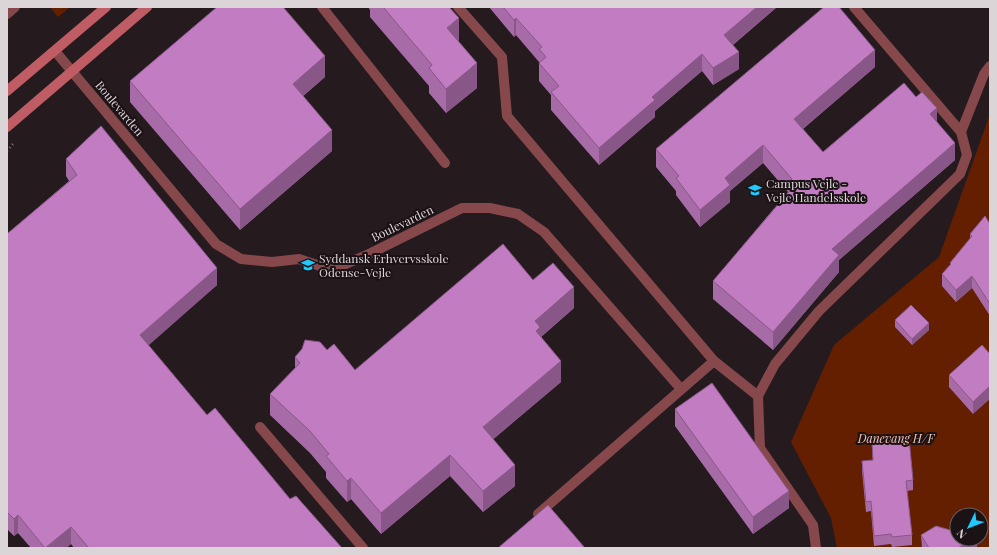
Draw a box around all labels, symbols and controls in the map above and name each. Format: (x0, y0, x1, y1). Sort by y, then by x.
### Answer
street label: Boulevarden (92, 77, 148, 139)
place label: Campus Vejle - Vejle Handelsskole (765, 175, 866, 205)
school or university icon: Campus Vejle - Vejle Handelsskole (747, 182, 763, 198)
street label: Boulevarden (368, 201, 436, 245)
place label: Syddansk Erhvervsskole Odense-Vejle (319, 250, 448, 280)
school or university icon: Syddansk Erhvervsskole Odense-Vejle (300, 257, 316, 273)
park label: Danevang H/F (857, 430, 936, 446)
north arrow (949, 507, 989, 547)
text: N (953, 526, 970, 542)

